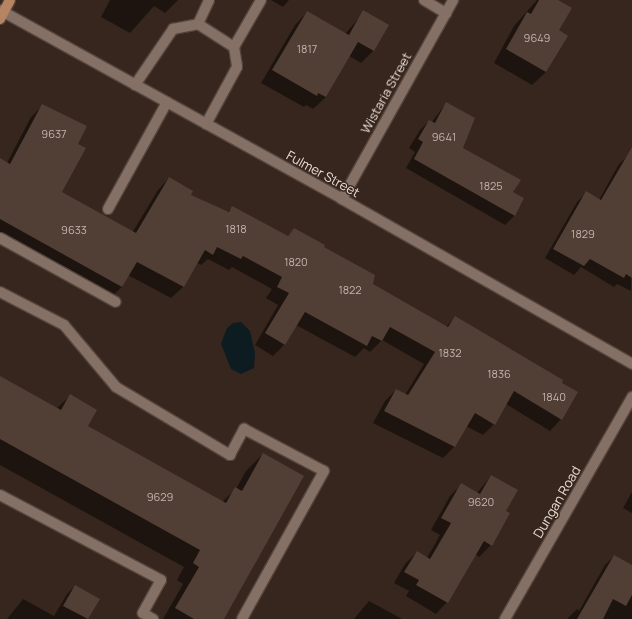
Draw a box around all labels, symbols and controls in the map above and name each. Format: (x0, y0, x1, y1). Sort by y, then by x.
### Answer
house number: 9649 (524, 31, 550, 45)
house number: 1817 (297, 42, 317, 56)
street label: Wistaria Street (357, 50, 415, 136)
house number: 9637 (41, 127, 67, 141)
house number: 9641 (432, 130, 456, 144)
street label: Fulmer Street (284, 147, 362, 201)
house number: 1825 (479, 179, 503, 193)
house number: 1818 (225, 222, 247, 236)
house number: 9633 (61, 223, 87, 237)
house number: 1829 (571, 227, 595, 241)
house number: 1820 (284, 255, 308, 269)
house number: 1822 (338, 283, 362, 297)
house number: 1832 (438, 346, 462, 360)
house number: 1836 (487, 367, 511, 381)
house number: 1840 (542, 390, 566, 404)
street label: Dungan Road (530, 463, 584, 541)
house number: 9629 (147, 490, 173, 504)
house number: 9620 (468, 495, 494, 509)

